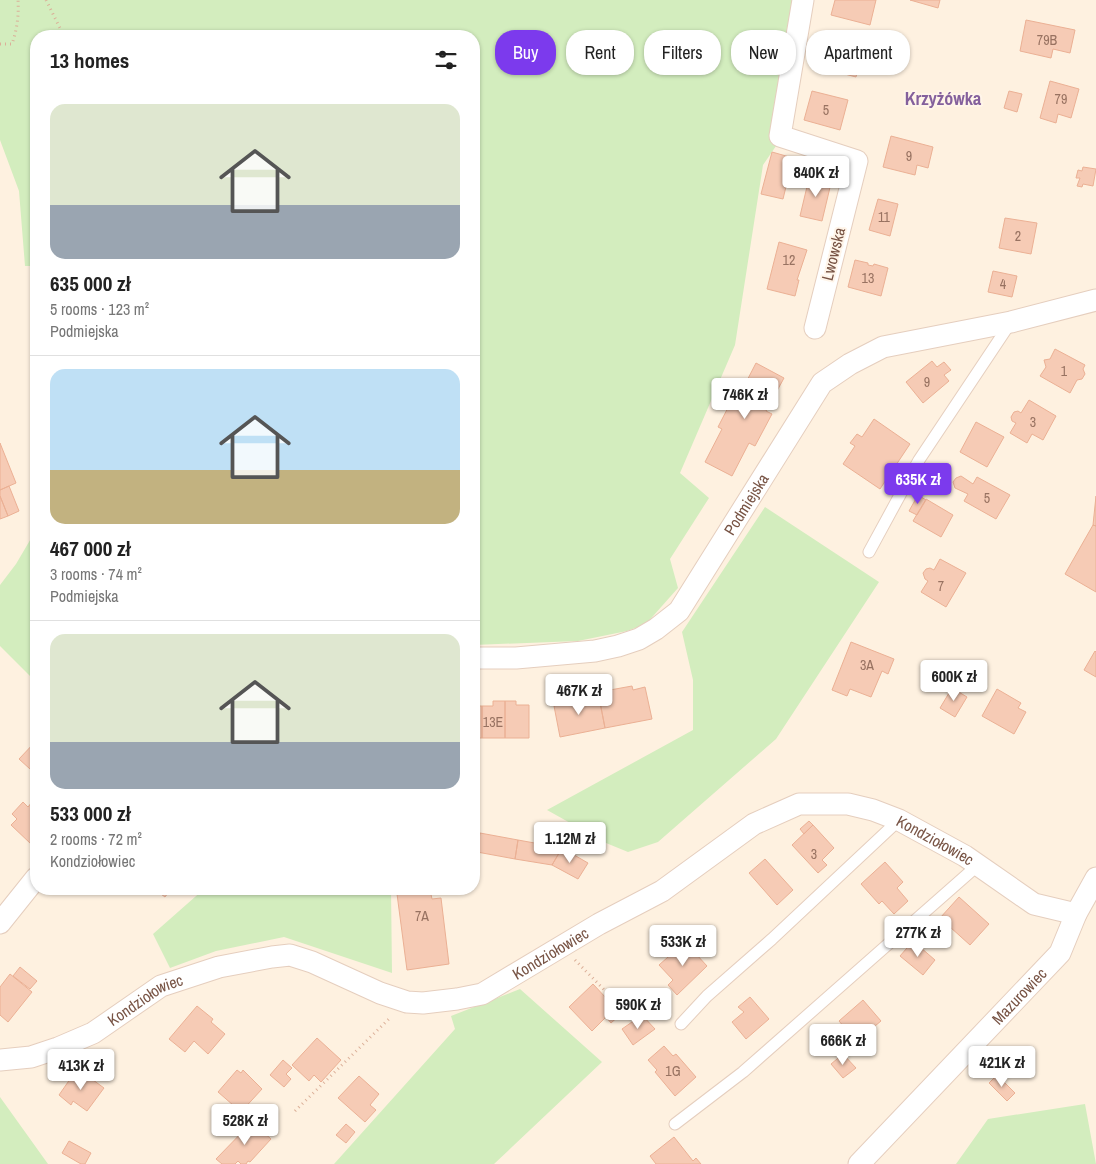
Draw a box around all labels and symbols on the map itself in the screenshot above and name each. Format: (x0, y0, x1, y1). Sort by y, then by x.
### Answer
house number: 79B (1037, 31, 1058, 49)
district label: Krzyżówka (905, 86, 982, 111)
house number: 79 (1055, 90, 1067, 108)
house number: 5 (823, 101, 829, 119)
house number: 9 (906, 147, 912, 165)
pin: 840K zł (770, 156, 862, 198)
house number: 11 (878, 208, 891, 226)
street label: Lwowska (816, 224, 850, 283)
house number: 2 (1015, 227, 1021, 245)
house number: 12 (783, 251, 795, 269)
house number: 13 (862, 269, 874, 287)
house number: 4 (1000, 275, 1007, 293)
house number: 1 (1061, 362, 1068, 380)
house number: 9 (924, 373, 930, 391)
pin: 746K zł (699, 378, 791, 420)
house number: 3 (1030, 413, 1036, 431)
pin: 635K zł (872, 462, 964, 505)
street label: Podmiejska (718, 469, 774, 539)
house number: 5 (984, 489, 990, 507)
house number: 7 (938, 577, 944, 595)
house number: 3A (860, 656, 874, 674)
pin: 600K zł (908, 660, 1000, 702)
pin: 467K zł (533, 674, 625, 716)
house number: 13E (483, 713, 503, 731)
street label: Kondziołowiec (893, 810, 979, 870)
pin: 1.12M zł (518, 822, 622, 864)
house number: 3 (811, 845, 817, 863)
house number: 7A (415, 907, 429, 925)
pin: 277K zł (872, 916, 964, 958)
street label: Kondziołowiec (508, 922, 593, 985)
pin: 533K zł (637, 924, 729, 967)
street label: Mazurowiec (987, 962, 1052, 1029)
street label: Kondziołowiec (103, 968, 186, 1031)
pin: 590K zł (592, 988, 684, 1030)
pin: 666K zł (797, 1024, 889, 1066)
pin: 421K zł (956, 1046, 1048, 1088)
pin: 413K zł (35, 1048, 127, 1091)
house number: 1G (665, 1062, 681, 1080)
pin: 528K zł (199, 1104, 291, 1146)

